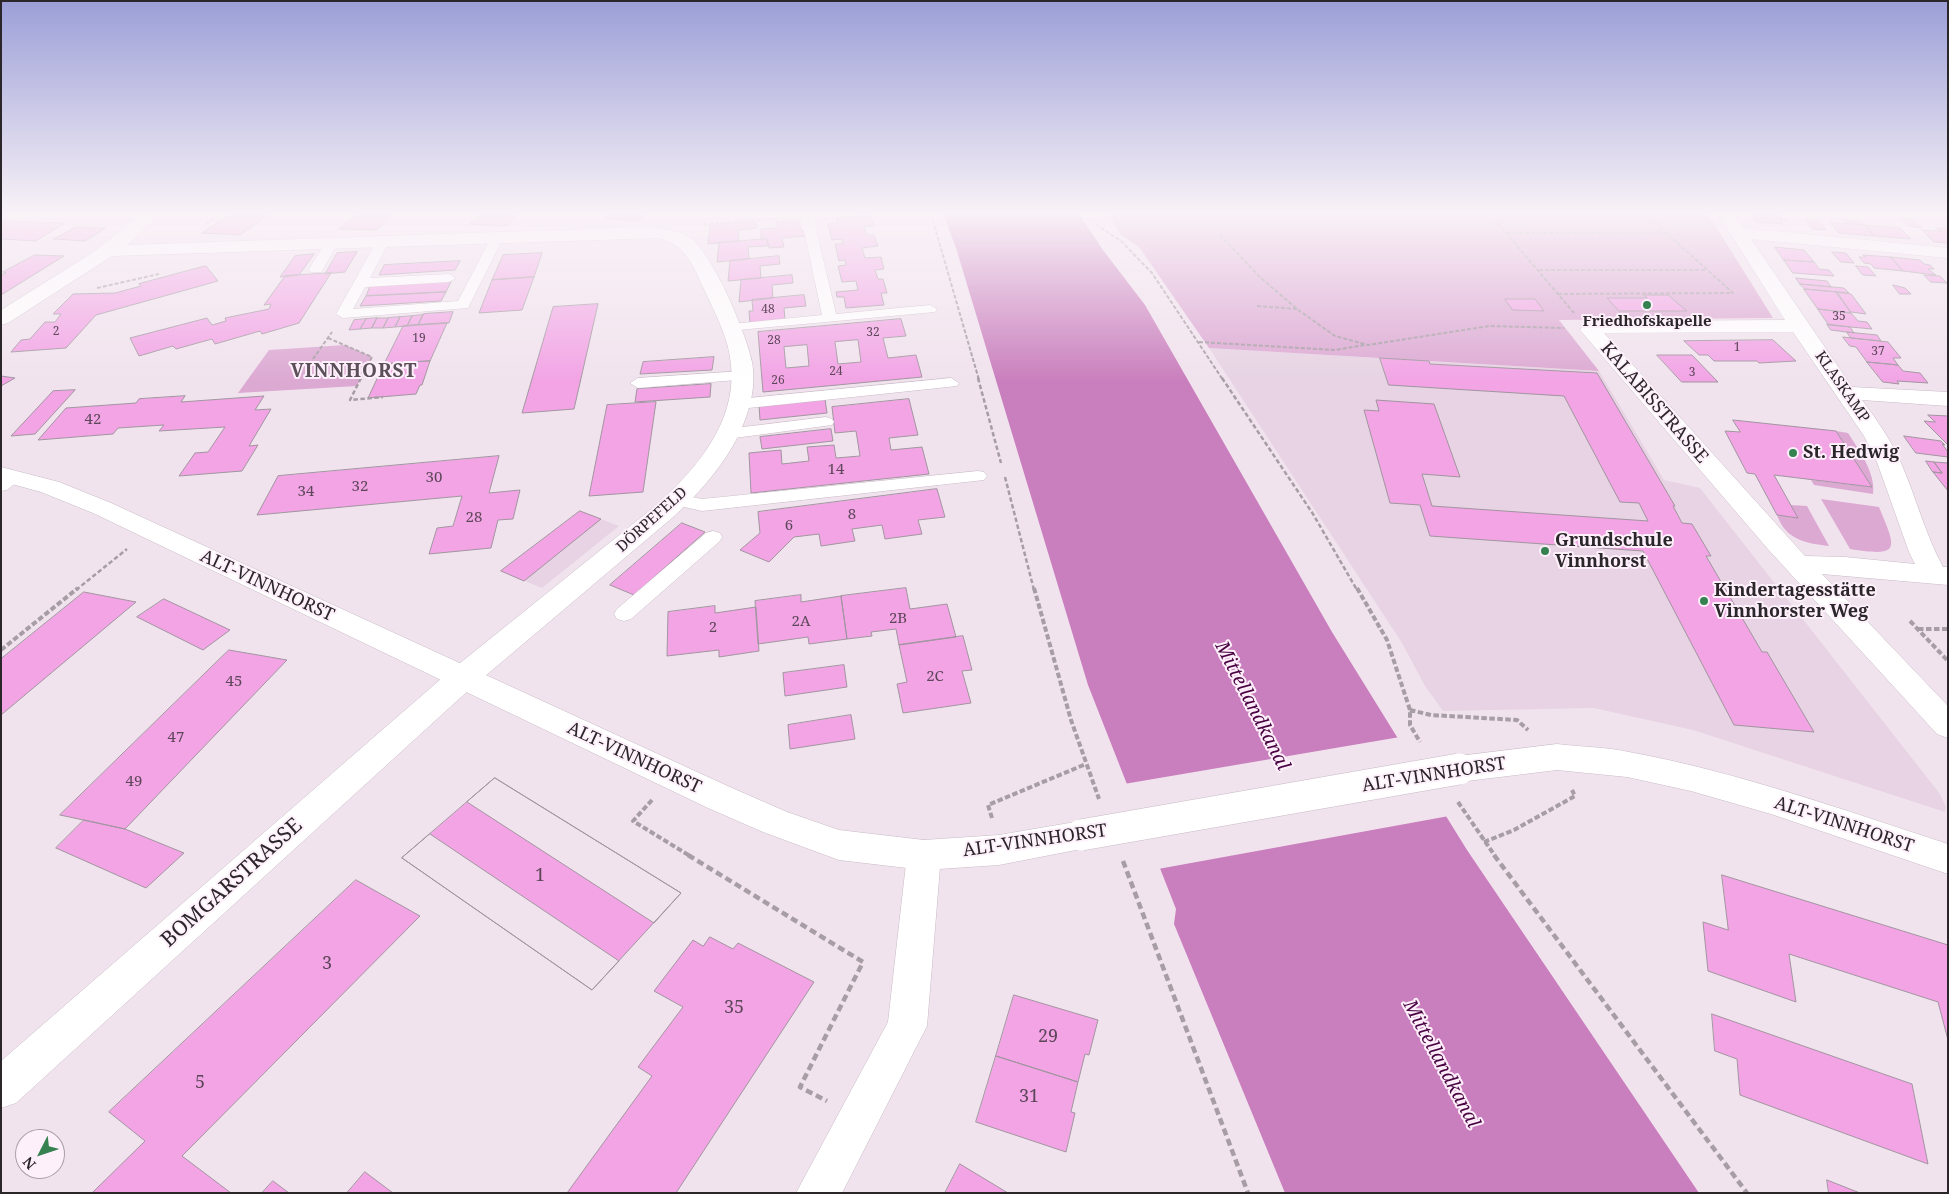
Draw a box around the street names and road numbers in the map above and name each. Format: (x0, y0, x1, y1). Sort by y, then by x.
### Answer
street label: KALABISSTRASSE (1596, 338, 1712, 468)
street label: KLASKAMP (1811, 348, 1873, 426)
street label: DÖRPEFELD (613, 484, 691, 556)
street label: ALT-VINNHORST (197, 545, 337, 627)
street label: ALT-VINNHORST (564, 717, 704, 799)
street label: ALT-VINNHORST (1361, 753, 1507, 797)
street label: ALT-VINNHORST (1772, 792, 1916, 858)
street label: BOMGARSTRASSE (156, 813, 308, 953)
street label: ALT-VINNHORST (962, 820, 1108, 862)

